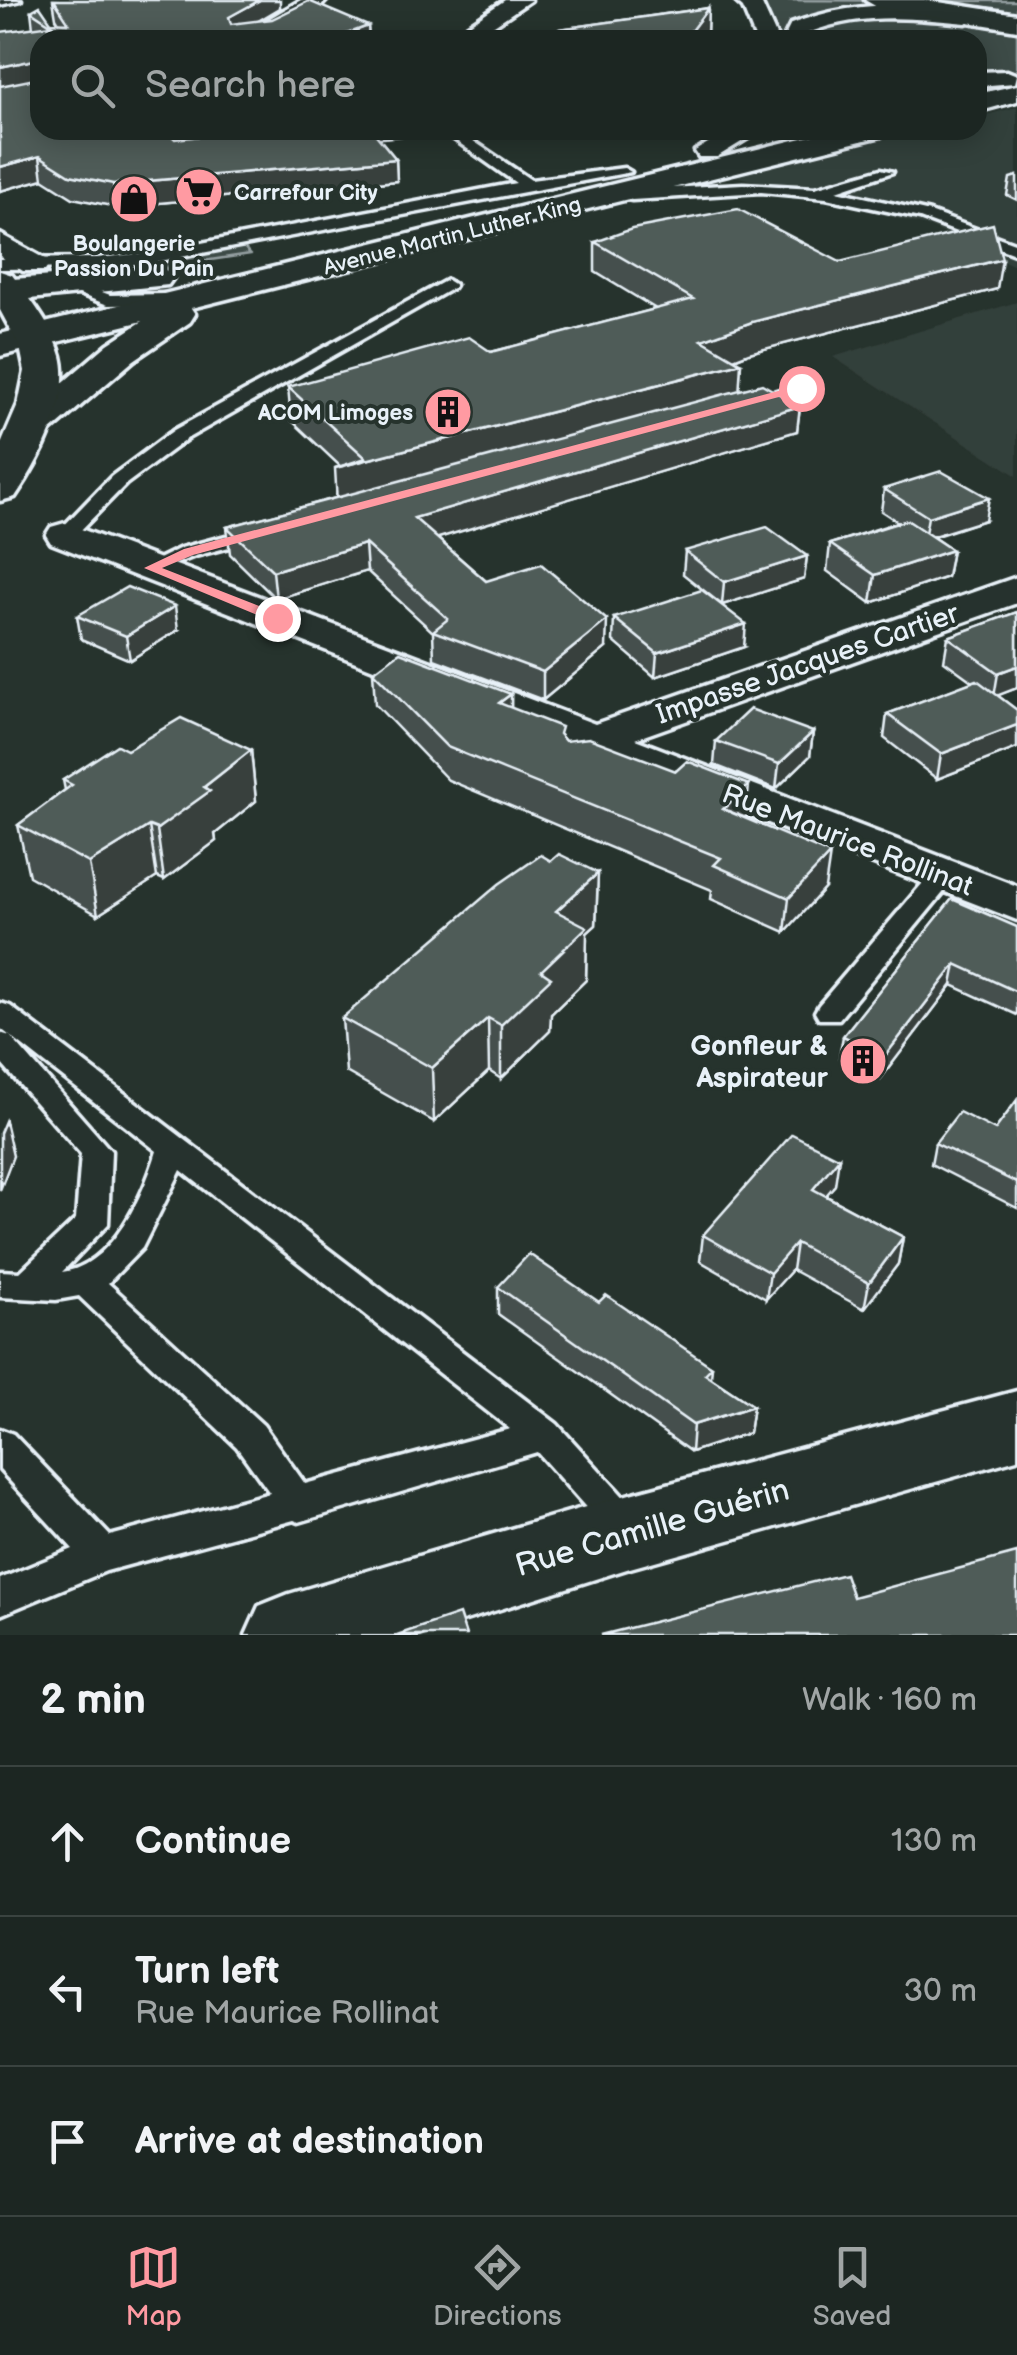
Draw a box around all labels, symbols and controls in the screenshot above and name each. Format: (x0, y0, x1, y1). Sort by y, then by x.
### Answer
search box (30, 30, 987, 140)
icon: search (65, 58, 120, 113)
text: Search here (145, 63, 356, 108)
supermarket icon: Carrefour City (173, 166, 225, 218)
shop icon: Boulangerie Passion Du Pain (108, 173, 160, 225)
place label: Carrefour City (234, 180, 378, 207)
street label: Avenue Martin Luther King (321, 191, 584, 282)
place label: Boulangerie Passion Du Pain (54, 231, 214, 283)
route start (779, 366, 825, 412)
building icon: ACOM Limoges (422, 386, 474, 438)
place label: ACOM Limoges (257, 400, 413, 427)
route end (255, 596, 301, 642)
street label: Impasse Jacques Cartier (652, 597, 964, 732)
street label: Rue Maurice Rollinat (717, 777, 978, 904)
place label: Gonfleur & Aspirateur (690, 1030, 829, 1095)
building icon: Gonfleur & Aspirateur (837, 1035, 889, 1087)
street label: Rue Camille Guérin (511, 1471, 794, 1586)
text: 2 min (40, 1675, 146, 1726)
text: Walk · 160 m (802, 1681, 977, 1720)
icon: ahead (40, 1814, 95, 1869)
text: Continue (135, 1819, 291, 1864)
text: 130 m (891, 1822, 977, 1861)
text: Turn left (135, 1949, 279, 1994)
icon: left (40, 1964, 95, 2019)
text: 30 m (903, 1972, 977, 2011)
text: Rue Maurice Rollinat (135, 1994, 439, 2033)
icon: arrive (40, 2114, 95, 2169)
text: Arrive at destination (135, 2119, 484, 2164)
tab: Map (126, 2240, 182, 2333)
tab: Directions (433, 2240, 562, 2333)
tab: Saved (813, 2240, 891, 2333)

